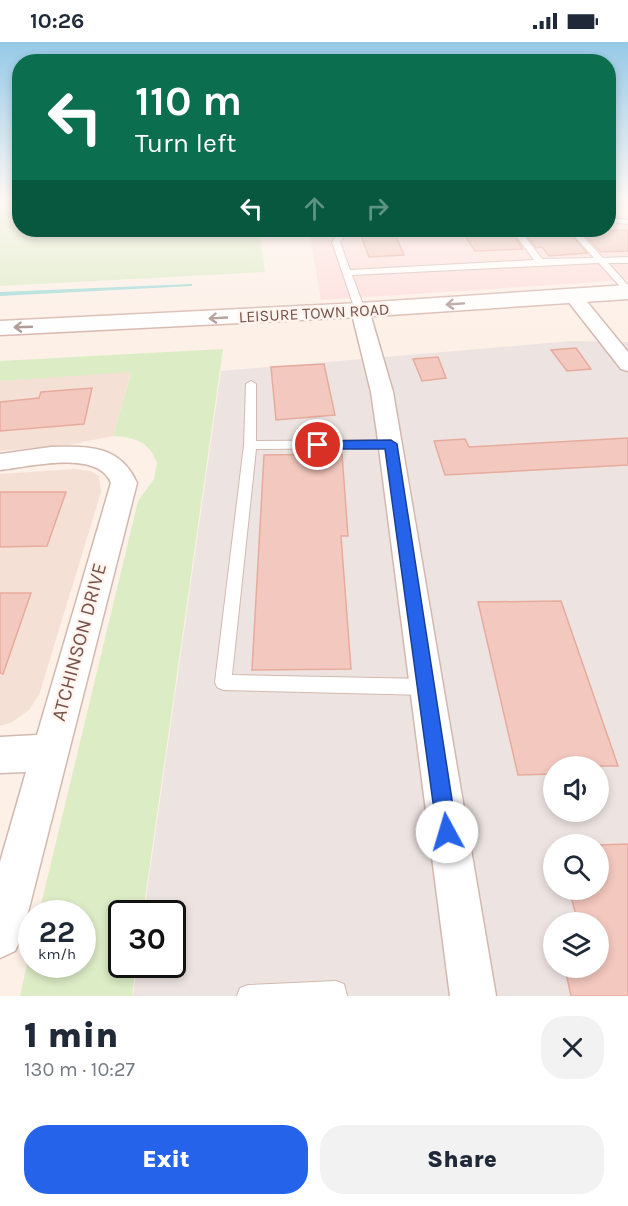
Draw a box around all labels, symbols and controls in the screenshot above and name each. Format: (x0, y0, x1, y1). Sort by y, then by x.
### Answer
text: 10:26 (30, 8, 84, 34)
text: 110 m (135, 76, 242, 126)
icon: left (36, 78, 114, 156)
text: Turn left (135, 127, 236, 159)
icon: left (235, 192, 268, 225)
icon: ahead (298, 192, 331, 225)
icon: right (361, 192, 394, 225)
one-way arrow (446, 299, 466, 310)
street label: LEISURE TOWN ROAD (238, 300, 390, 326)
one-way arrow (208, 313, 228, 324)
one-way arrow (13, 322, 33, 333)
pin (292, 419, 343, 470)
icon: arrive (301, 428, 334, 461)
street label: ATCHINSON DRIVE (47, 561, 111, 723)
map controls (543, 756, 609, 978)
button: sound (543, 756, 609, 822)
position arrow (415, 800, 479, 864)
button: search (543, 834, 609, 900)
speed limit sign: 30 (108, 900, 186, 978)
button: layers (543, 912, 609, 978)
text: 22 (39, 914, 75, 950)
text: km/h (38, 945, 76, 963)
text: 1 min (24, 1014, 118, 1056)
button: close (541, 1016, 604, 1079)
text: 130 m · 10:27 (24, 1058, 135, 1081)
button: Exit (24, 1125, 308, 1194)
button: Share (320, 1125, 604, 1194)

